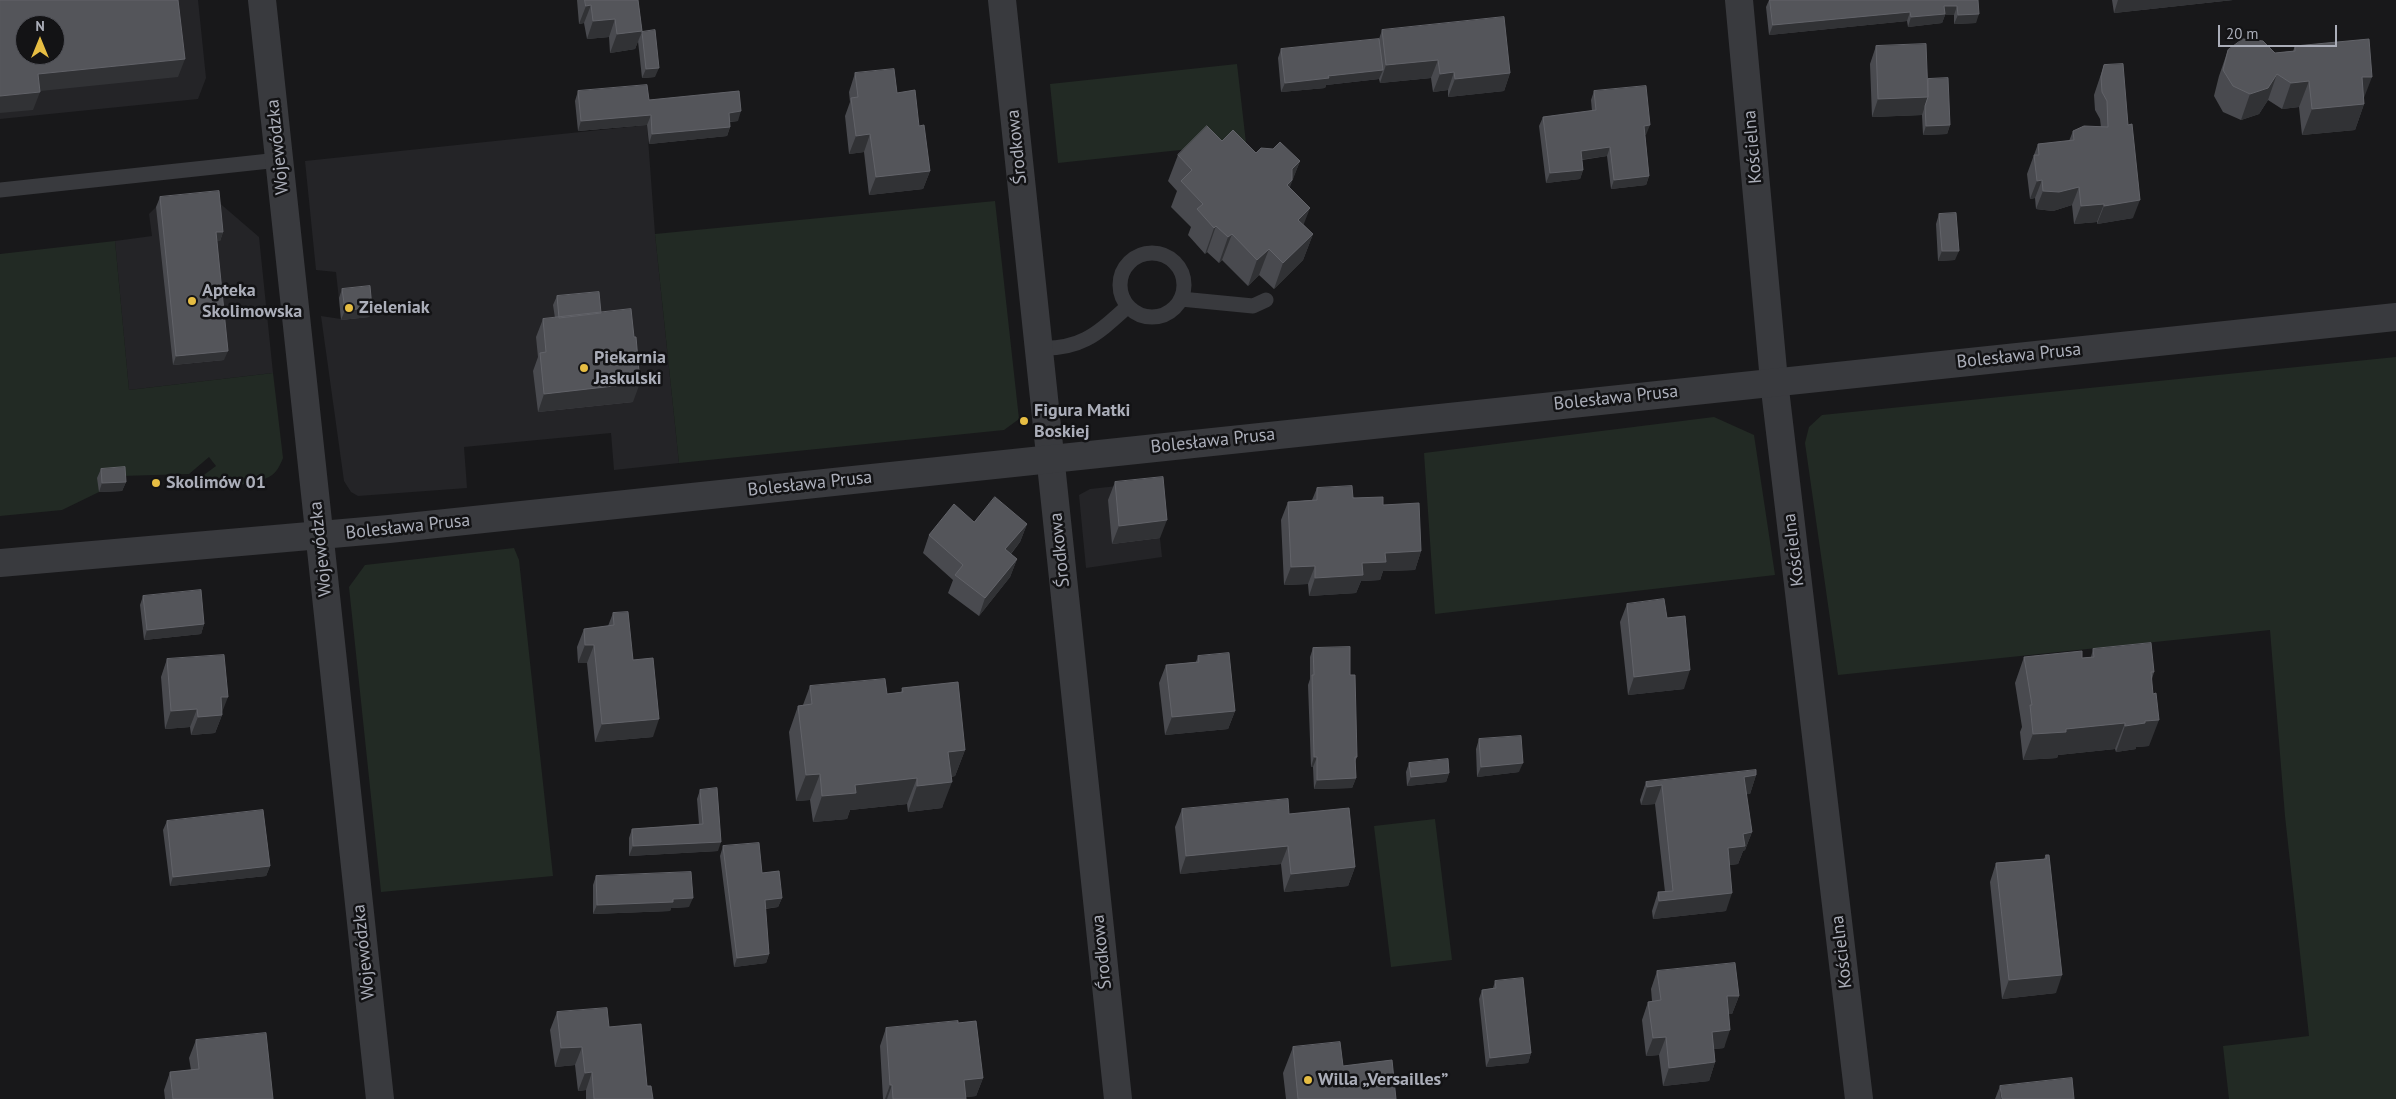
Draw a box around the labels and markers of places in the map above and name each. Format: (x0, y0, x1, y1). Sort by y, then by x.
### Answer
place label: Apteka Skolimowska (202, 280, 302, 322)
marker: Apteka Skolimowska (186, 295, 198, 307)
place label: Zieleniak (359, 297, 430, 319)
marker: Zieleniak (343, 302, 355, 314)
place label: Piekarnia Jaskulski (594, 347, 666, 389)
marker: Piekarnia Jaskulski (578, 362, 590, 374)
place label: Figura Matki Boskiej (1034, 400, 1130, 442)
marker: Figura Matki Boskiej (1018, 415, 1030, 427)
place label: Skolimów 01 (166, 472, 266, 494)
marker: Skolimów 01 (150, 477, 162, 489)
place label: Willa „Versailles” (1318, 1069, 1448, 1091)
marker: Willa „Versailles” (1302, 1074, 1314, 1086)

